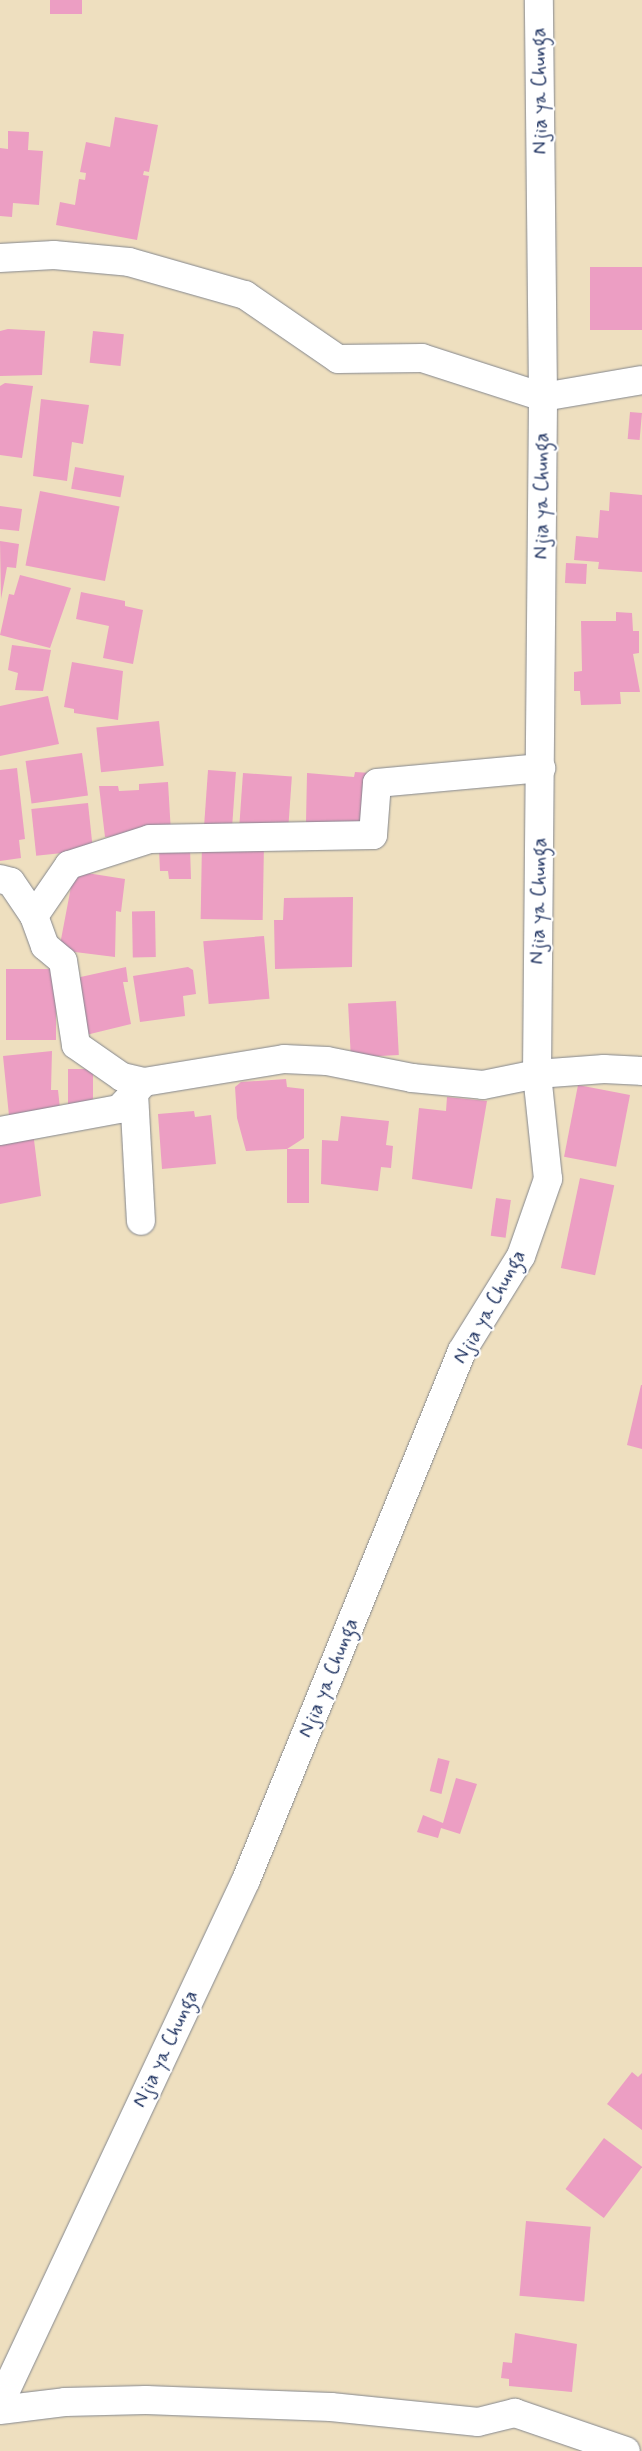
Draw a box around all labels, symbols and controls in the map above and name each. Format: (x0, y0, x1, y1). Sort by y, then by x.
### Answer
street label: Njia ya Chunga (527, 24, 553, 158)
street label: Njia ya Chunga (530, 429, 554, 563)
street label: Njia ya Chunga (526, 834, 552, 968)
street label: Njia ya Chunga (447, 1242, 533, 1372)
street label: Njia ya Chunga (293, 1611, 365, 1745)
street label: Njia ya Chunga (127, 1983, 205, 2115)

